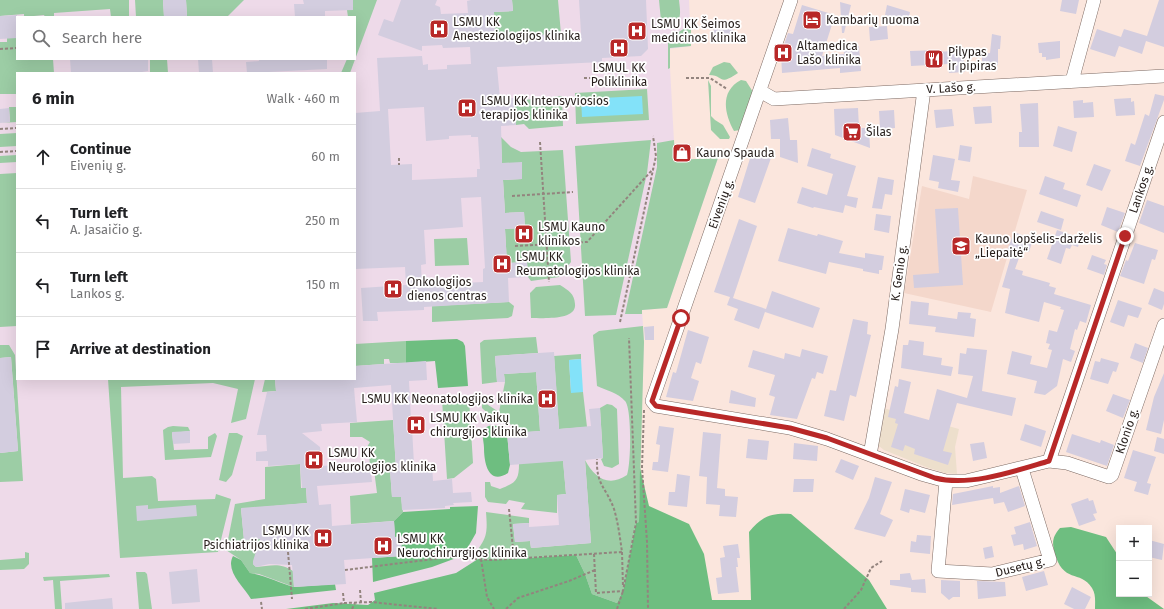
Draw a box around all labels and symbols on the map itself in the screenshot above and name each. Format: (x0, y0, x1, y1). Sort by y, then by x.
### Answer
hotel icon: Kambarių nuoma (801, 9, 823, 31)
place label: Kambarių nuoma (826, 13, 919, 27)
place label: LSMU KK Anesteziologijos klinika (453, 15, 581, 43)
place label: LSMU KK Šeimos medicinos klinika (651, 16, 746, 45)
hospital icon: LSMU KK Anesteziologijos klinika (428, 18, 450, 40)
hospital icon: LSMU KK Šeimos medicinos klinika (626, 20, 648, 42)
hospital icon: LSMUL KK Poliklinika (608, 37, 630, 59)
place label: Altamedica Lašo klinika (797, 39, 861, 67)
hospital icon: Altamedica Lašo klinika (772, 42, 794, 64)
place label: Pilypas ir pipiras (948, 45, 997, 73)
restaurant icon: Pilypas ir pipiras (923, 48, 945, 70)
place label: LSMUL KK Poliklinika (591, 61, 647, 89)
street label: V. Lašo g. (926, 80, 976, 96)
place label: LSMU KK Intensyviosios terapijos klinika (481, 94, 609, 122)
hospital icon: LSMU KK Intensyviosios terapijos klinika (456, 97, 478, 119)
supermarket icon: Šilas (841, 121, 863, 143)
place label: Šilas (866, 124, 892, 139)
shop icon: Kauno Spauda (671, 142, 693, 164)
place label: Kauno Spauda (696, 146, 774, 160)
street label: Lankos g. (1126, 163, 1156, 215)
street label: Eivenių g. (706, 177, 736, 231)
place label: LSMU Kauno klinikos (538, 220, 605, 248)
hospital icon: LSMU Kauno klinikos (513, 223, 535, 245)
route end (1116, 227, 1134, 245)
place label: Kauno lopšelis-darželis „Liepaitė“ (975, 232, 1102, 260)
school or university icon: Kauno lopšelis-darželis „Liepaitė“ (950, 235, 972, 257)
street label: K. Genio g. (888, 244, 910, 302)
place label: LSMU KK Reumatologijos klinika (516, 250, 640, 278)
hospital icon: LSMU KK Reumatologijos klinika (491, 253, 513, 275)
place label: Onkologijos dienos centras (407, 275, 487, 303)
hospital icon: Onkologijos dienos centras (382, 278, 404, 300)
route start (672, 309, 690, 327)
hospital icon: LSMU KK Neonatologijos klinika (536, 388, 558, 410)
place label: LSMU KK Neonatologijos klinika (361, 392, 533, 406)
street label: Klonio g. (1113, 406, 1141, 456)
place label: LSMU KK Vaikų chirurgijos klinika (430, 411, 527, 439)
hospital icon: LSMU KK Vaikų chirurgijos klinika (405, 414, 427, 436)
place label: LSMU KK Neurologijos klinika (328, 446, 436, 474)
hospital icon: LSMU KK Neurologijos klinika (303, 449, 325, 471)
place label: LSMU KK Psichiatrijos klinika (203, 524, 310, 552)
hospital icon: LSMU KK Psichiatrijos klinika (312, 527, 334, 549)
place label: LSMU KK Neurochirurgijos klinika (397, 532, 527, 560)
hospital icon: LSMU KK Neurochirurgijos klinika (372, 535, 394, 557)
street label: Dusetų g. (994, 554, 1046, 580)

